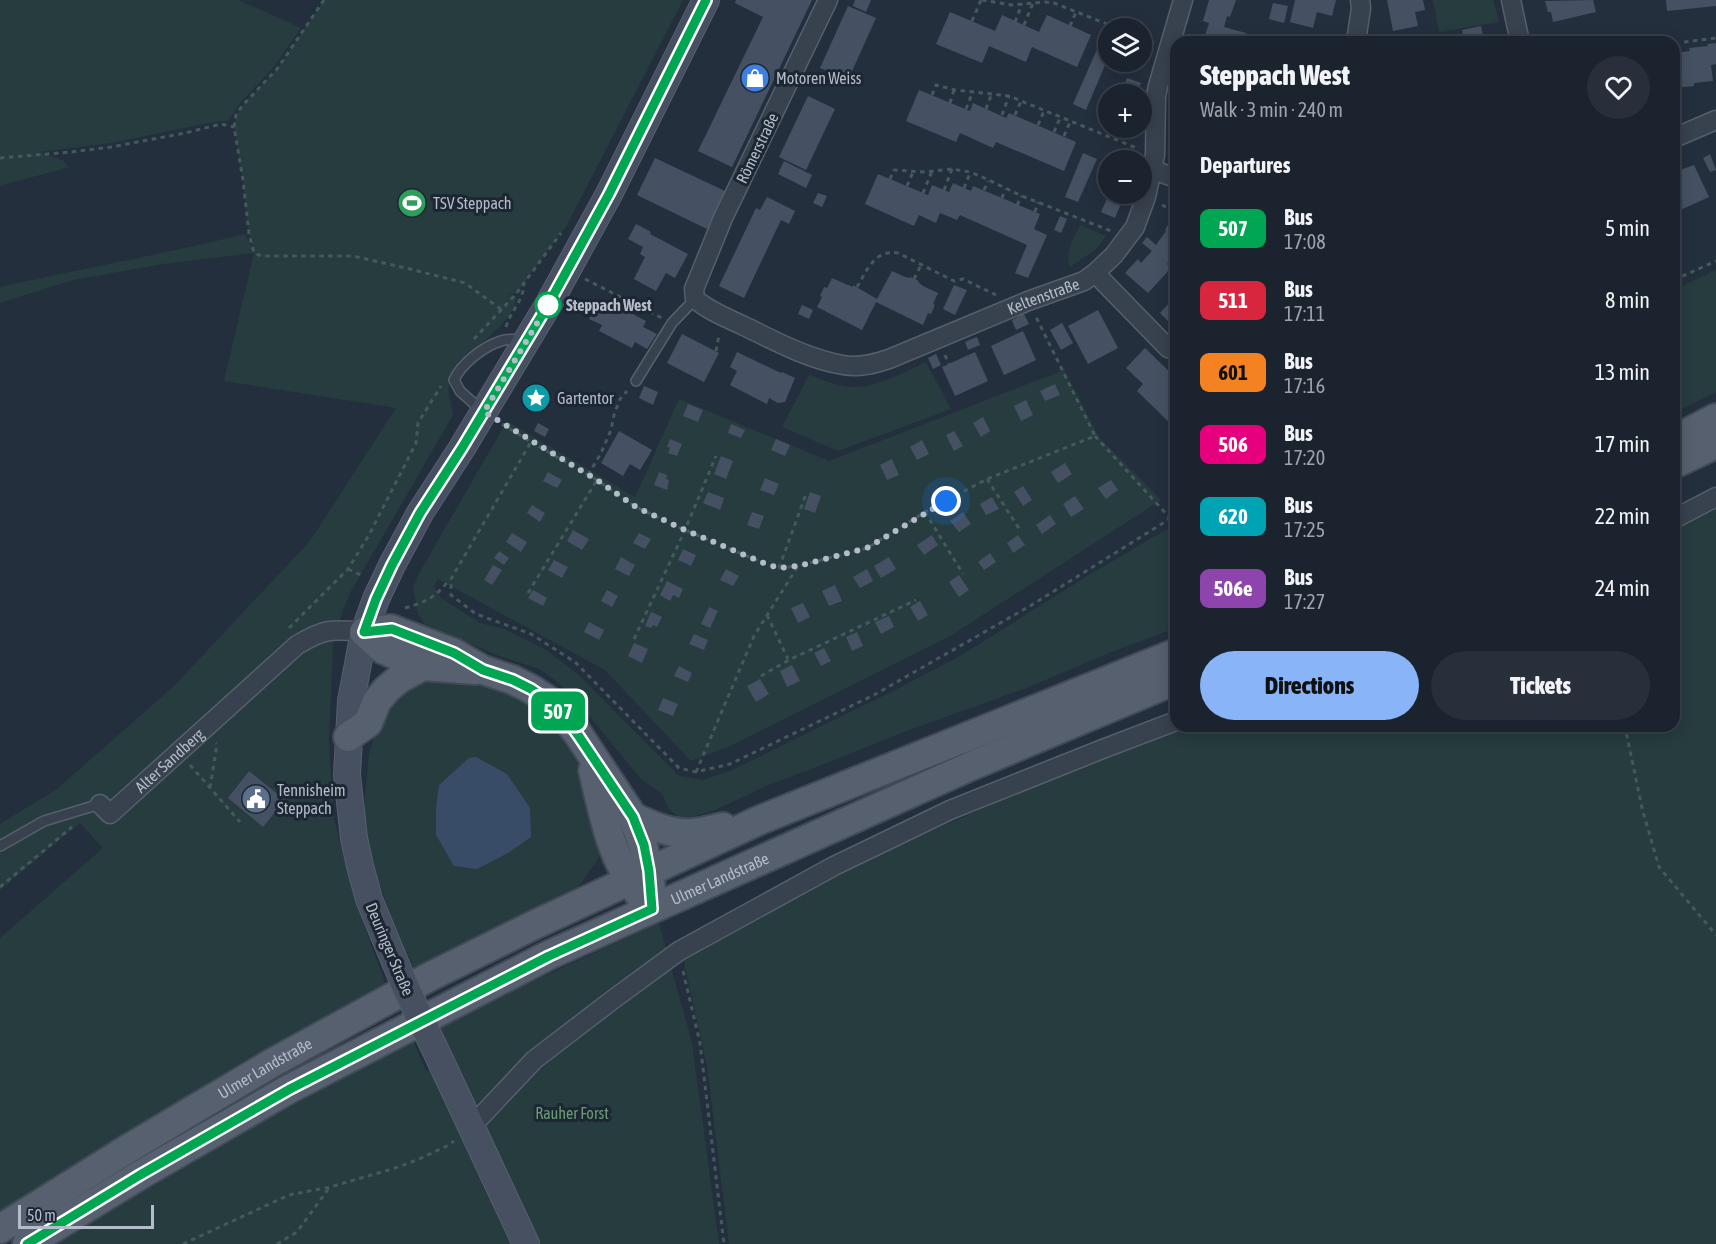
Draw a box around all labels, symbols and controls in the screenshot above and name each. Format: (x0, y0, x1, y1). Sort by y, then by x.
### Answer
map controls (1098, 18, 1152, 204)
button: layers (1098, 18, 1152, 72)
button: heart (1587, 56, 1650, 119)
text: Steppach West (1200, 59, 1350, 91)
shop icon: Motoren Weiss (739, 62, 771, 94)
place label: Motoren Weiss (776, 69, 862, 87)
button: + (1098, 84, 1152, 138)
text: Walk · 3 min · 240 m (1200, 98, 1343, 121)
street label: Römerstraße (732, 110, 782, 186)
button: − (1098, 150, 1152, 204)
text: Departures (1200, 152, 1290, 178)
sports icon: TSV Steppach (396, 187, 428, 219)
place label: TSV Steppach (433, 194, 512, 213)
text: Bus (1284, 204, 1313, 230)
text: 5 min (1605, 215, 1650, 241)
text: 507 (1218, 216, 1248, 240)
text: 17:08 (1284, 230, 1326, 253)
street label: Keltenstraße (1004, 274, 1082, 318)
text: Bus (1284, 276, 1313, 302)
text: 8 min (1605, 287, 1650, 313)
text: 511 (1218, 288, 1248, 312)
marker: Steppach West (535, 292, 561, 318)
place label: Steppach West (566, 296, 652, 314)
text: 17:11 (1284, 302, 1325, 325)
text: Bus (1284, 348, 1313, 374)
text: 13 min (1595, 359, 1650, 385)
text: 601 (1218, 360, 1248, 384)
text: 17:16 (1284, 374, 1325, 397)
place icon: Gartentor (520, 382, 552, 414)
place label: Gartentor (557, 389, 614, 407)
text: Bus (1284, 420, 1313, 446)
text: 17 min (1595, 431, 1650, 457)
text: 506 (1218, 432, 1248, 456)
text: 17:20 (1284, 446, 1325, 469)
your location (931, 486, 961, 516)
text: Bus (1284, 492, 1313, 518)
text: 22 min (1595, 503, 1650, 529)
text: 620 (1218, 504, 1248, 528)
text: 17:25 (1284, 518, 1325, 541)
text: Bus (1284, 564, 1313, 590)
text: 24 min (1595, 575, 1650, 601)
text: 506e (1213, 576, 1253, 600)
text: 17:27 (1284, 590, 1325, 613)
button: Directions (1200, 651, 1419, 720)
button: Tickets (1431, 651, 1650, 720)
line badge: 507 (524, 692, 592, 730)
text: 507 (543, 699, 573, 723)
street label: Alter Sandberg (131, 725, 208, 796)
place label: Tennisheim Steppach (277, 781, 345, 818)
public building icon: Tennisheim Steppach (240, 783, 272, 815)
street label: Ulmer Landstraße (668, 849, 771, 908)
street label: Deuringer Straße (361, 900, 418, 998)
street label: Ulmer Landstraße (215, 1034, 315, 1102)
park label: Rauher Forst (535, 1104, 609, 1122)
scale bar (18, 1202, 154, 1230)
text: 50 m (27, 1206, 56, 1224)

